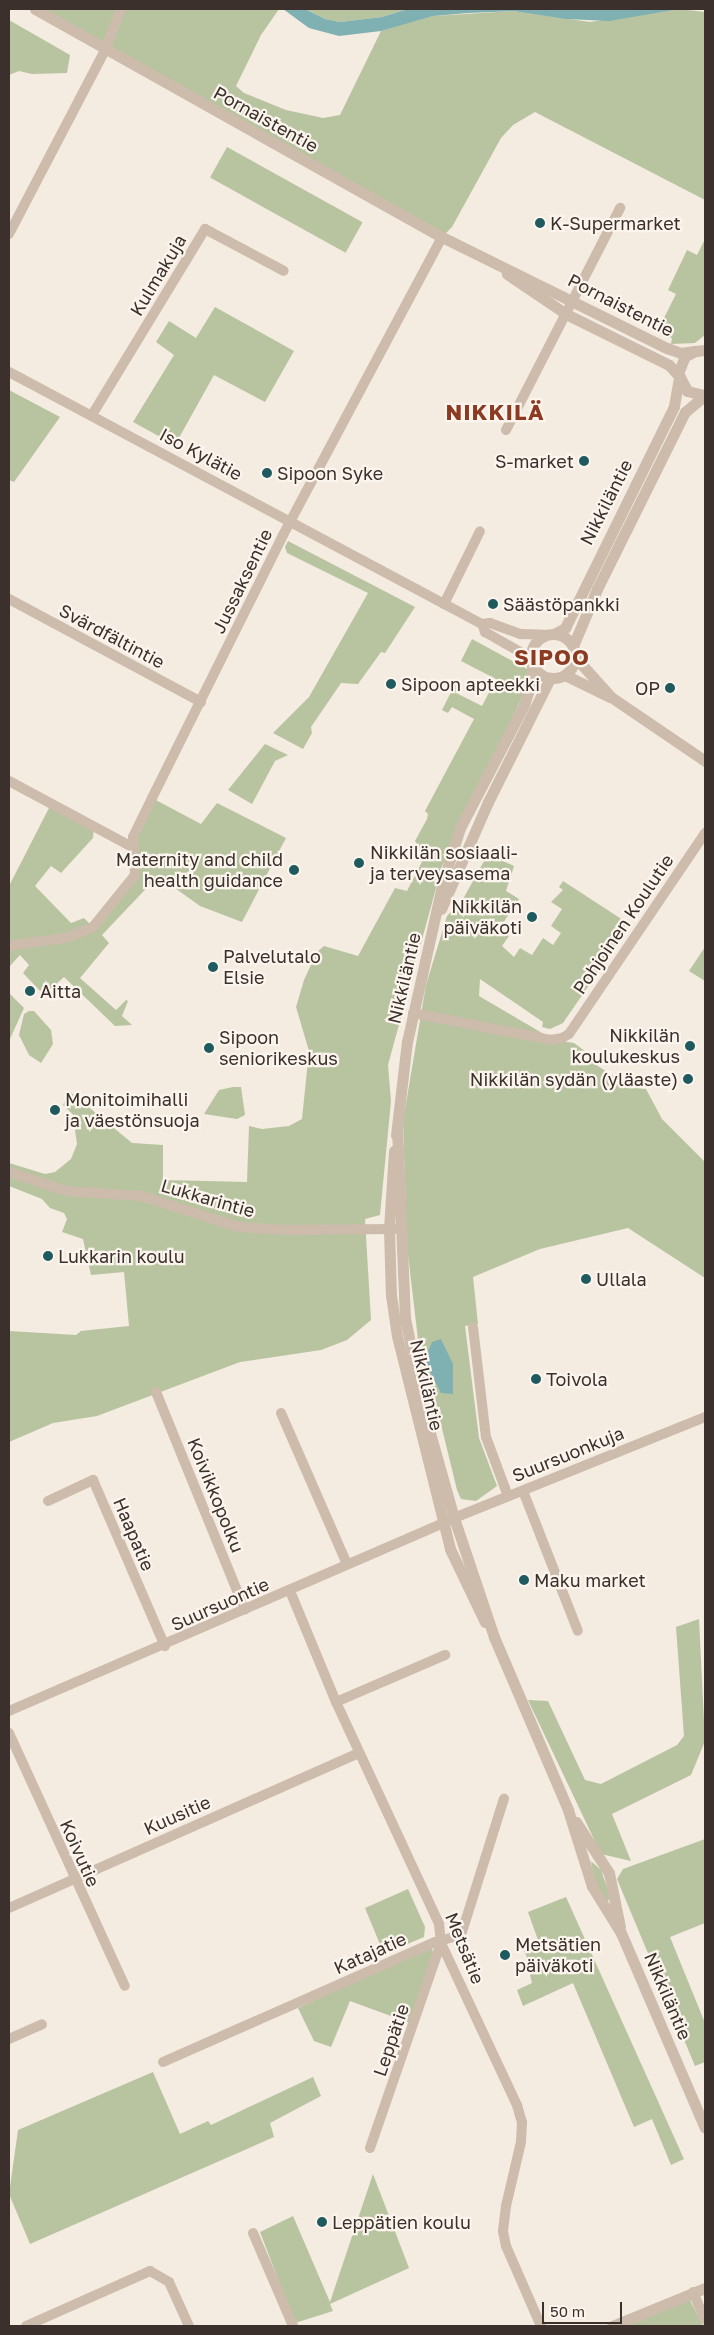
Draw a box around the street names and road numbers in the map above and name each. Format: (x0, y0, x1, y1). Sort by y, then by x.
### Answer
street label: Pornaistentie (210, 81, 322, 157)
street label: Kulmakuja (125, 230, 191, 320)
street label: Pornaistentie (564, 269, 678, 341)
street label: Iso Kylätie (156, 423, 246, 485)
street label: Nikkiläntie (575, 456, 637, 548)
street label: Jussaksentie (207, 525, 277, 637)
street label: Svärdfältintie (56, 599, 168, 673)
street label: Pohjoinen Koulutie (568, 850, 678, 998)
street label: Nikkiläntie (383, 930, 425, 1026)
street label: Lukkarintie (159, 1174, 257, 1222)
street label: Nikkiläntie (406, 1337, 448, 1433)
street label: Suursuonkuja (509, 1422, 627, 1486)
street label: Koivikkopolku (183, 1434, 249, 1556)
street label: Haapatie (109, 1494, 159, 1574)
street label: Suursuontie (168, 1573, 272, 1635)
street label: Kuusitie (140, 1791, 214, 1839)
street label: Koivutie (56, 1816, 104, 1890)
street label: Metsätie (441, 1909, 489, 1987)
street label: Katajatie (330, 1927, 410, 1979)
street label: Nikkiläntie (640, 1949, 696, 2043)
street label: Leppätie (369, 2001, 413, 2079)

